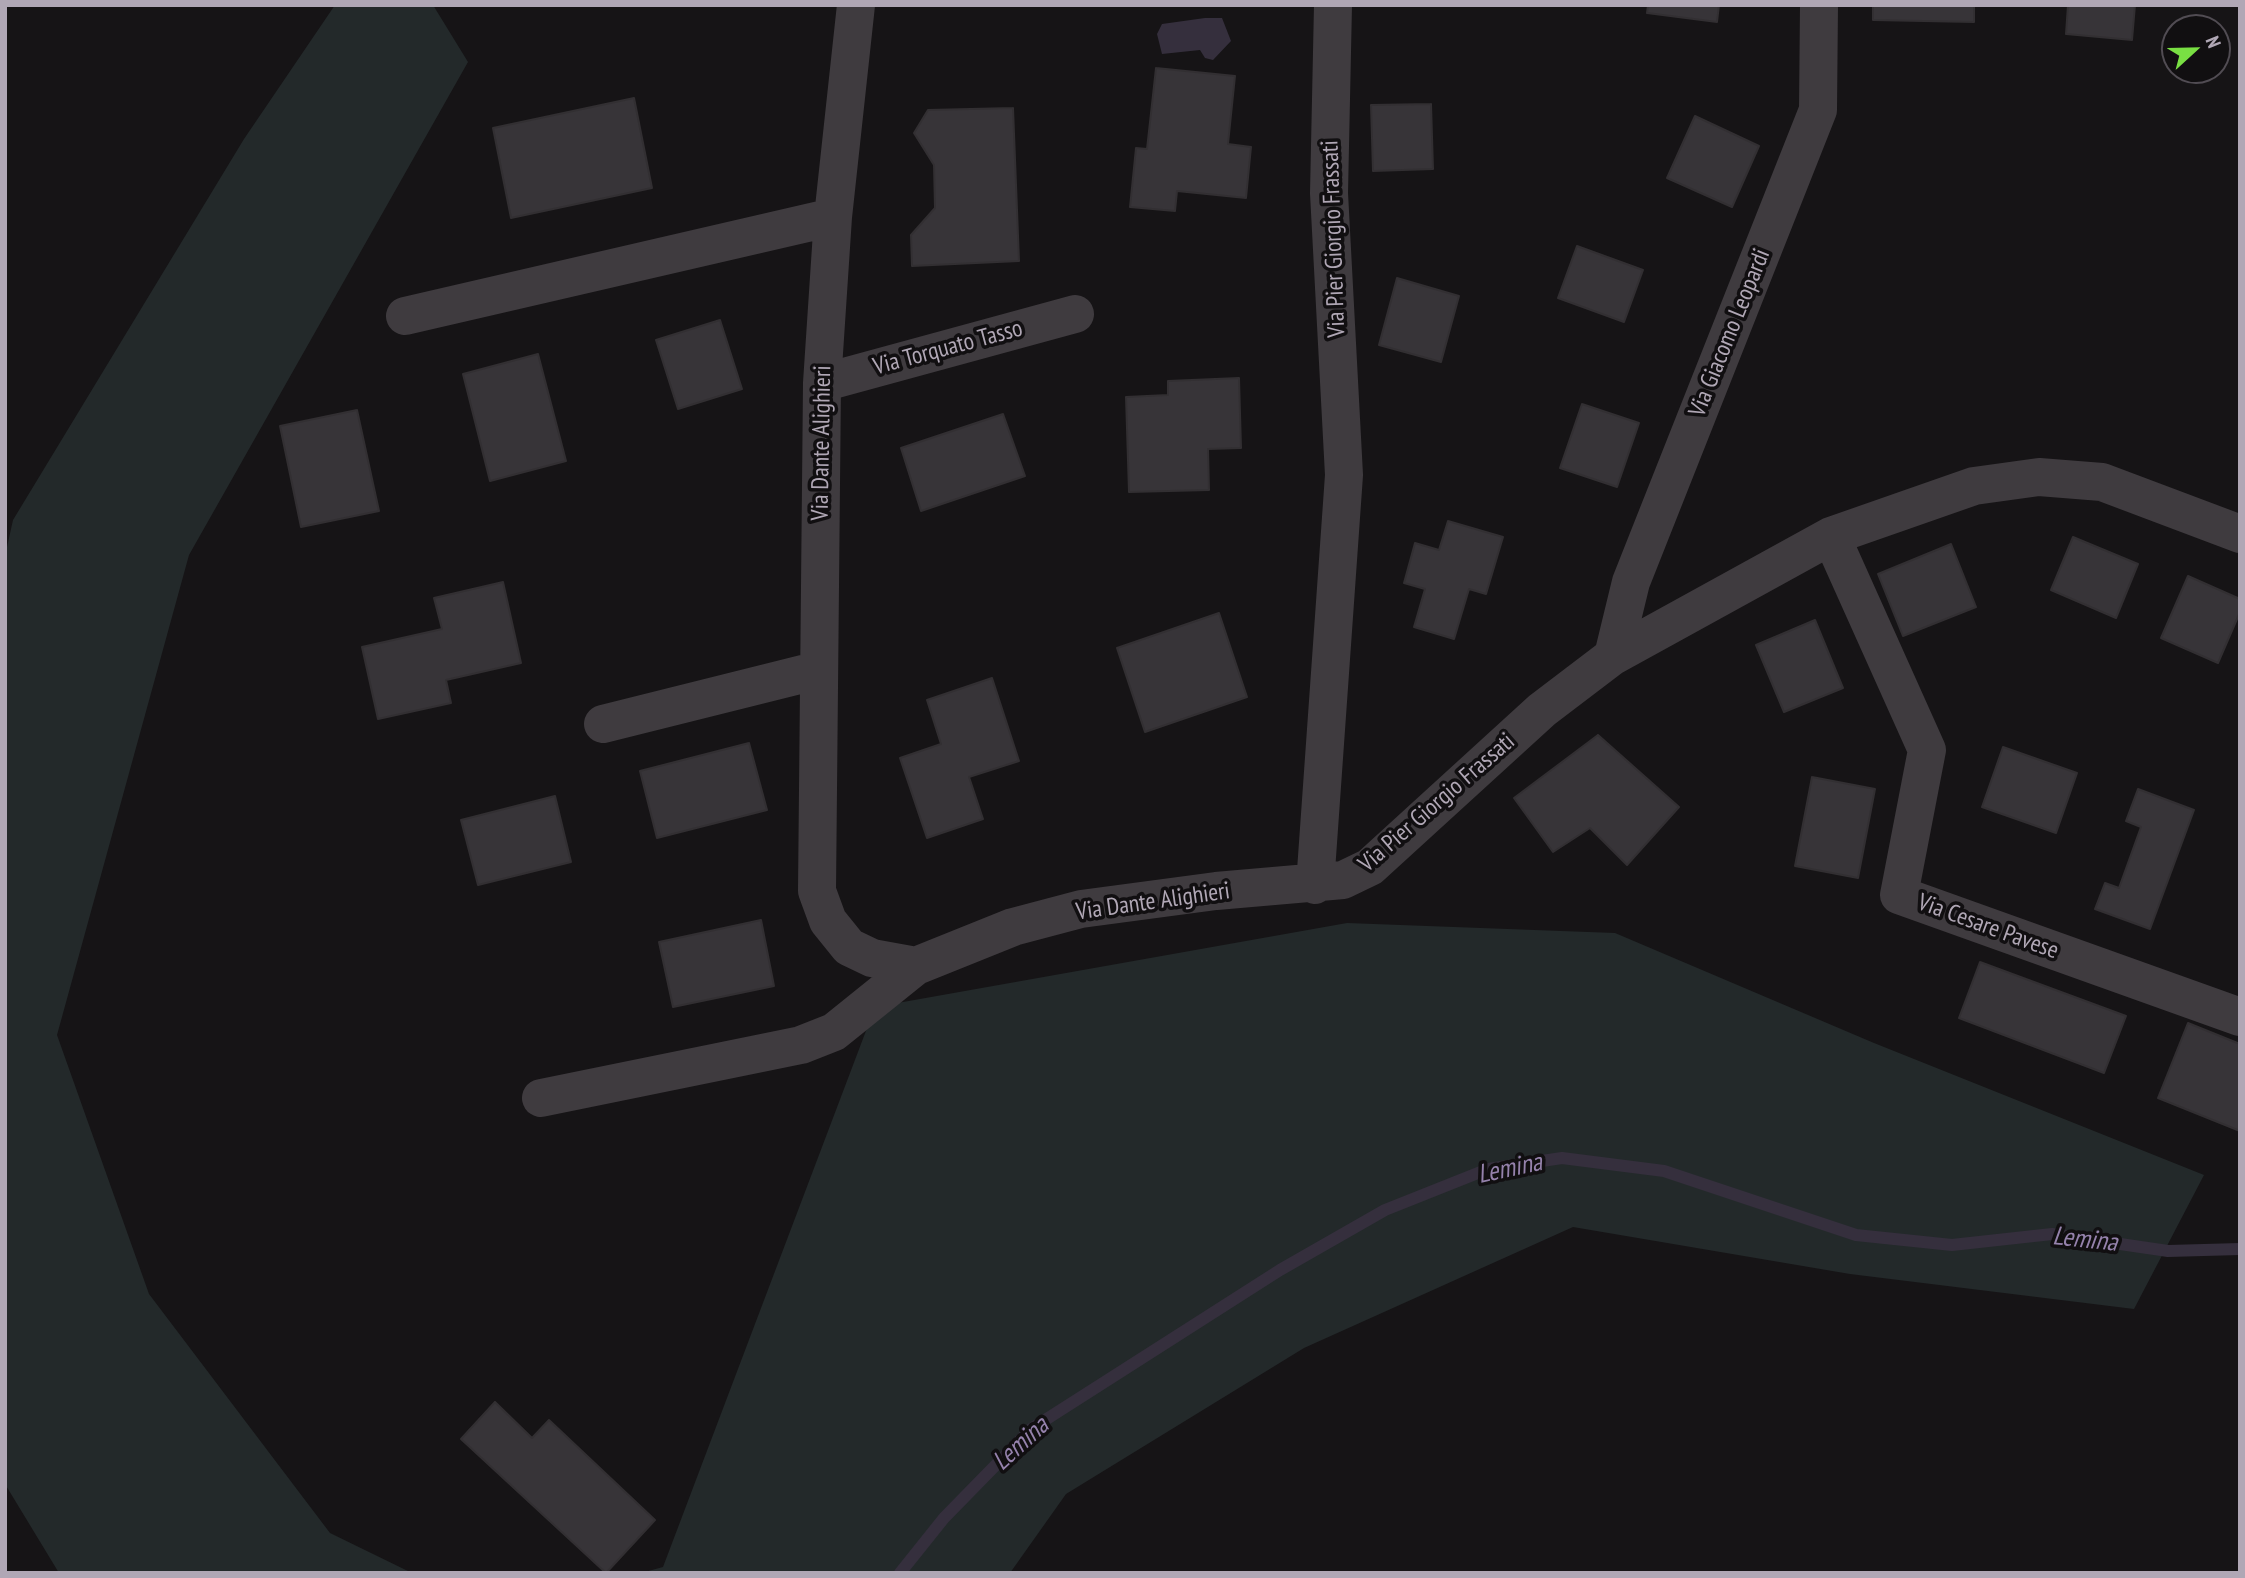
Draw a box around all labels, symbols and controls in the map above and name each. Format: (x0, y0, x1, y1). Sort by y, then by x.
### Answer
north arrow (2161, 14, 2231, 84)
text: N (2201, 33, 2227, 51)
street label: Via Pier Giorgio Frassati (1316, 140, 1352, 338)
street label: Via Giacomo Leopardi (1683, 245, 1777, 421)
street label: Via Torquato Tasso (870, 314, 1026, 382)
street label: Via Dante Alighieri (806, 365, 838, 521)
street label: Via Pier Giorgio Frassati (1353, 727, 1521, 879)
street label: Via Dante Alighieri (1074, 877, 1232, 927)
street label: Via Cesare Pavese (1914, 888, 2062, 966)
water label: Lemina (1475, 1147, 1545, 1191)
water label: Lemina (2051, 1221, 2119, 1259)
water label: Lemina (986, 1411, 1056, 1477)

